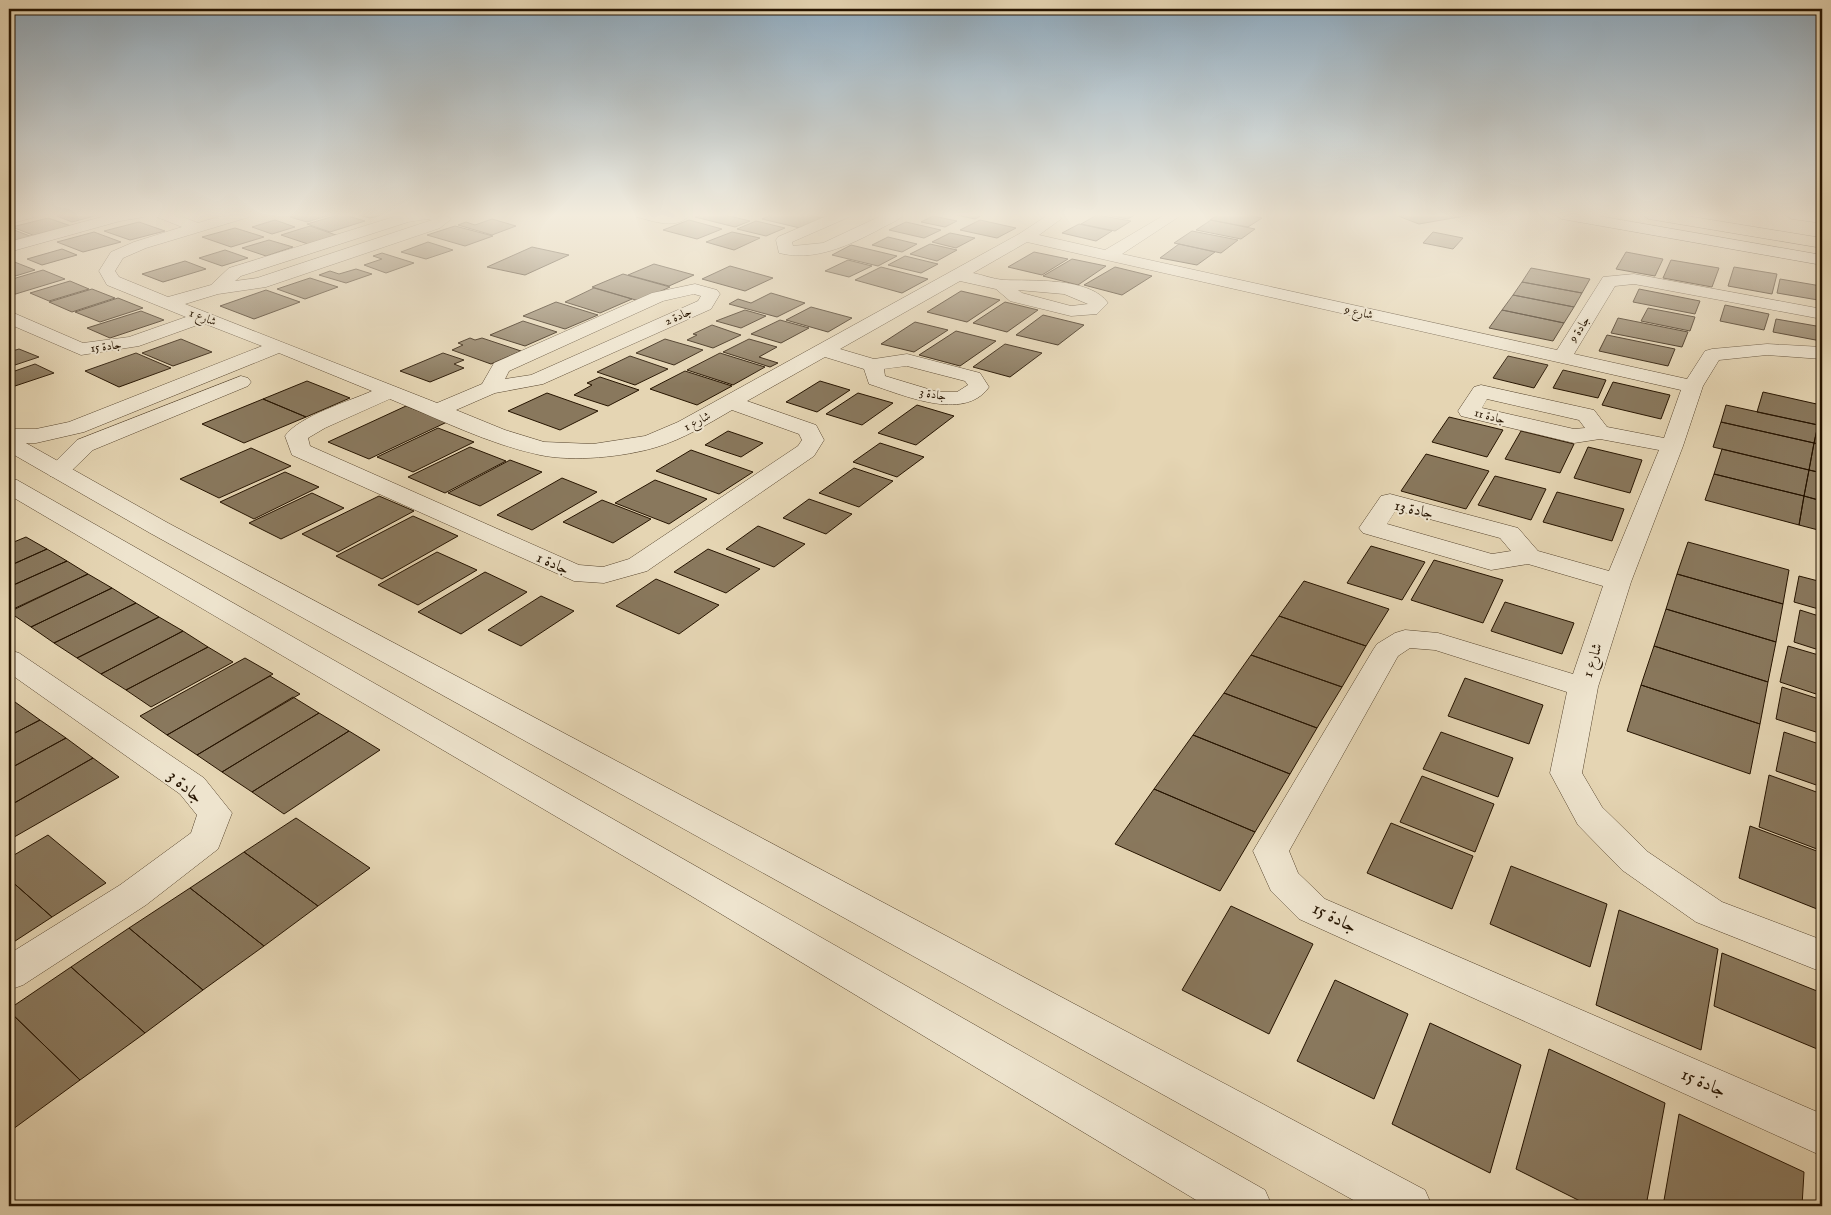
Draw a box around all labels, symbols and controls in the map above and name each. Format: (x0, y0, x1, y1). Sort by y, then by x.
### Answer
street label: شارع 9 (1342, 302, 1375, 326)
street label: جادة 2 (662, 304, 694, 329)
street label: شارع 1 (186, 305, 219, 332)
street label: جادة 9 (1565, 314, 1593, 346)
street label: جادة 15 (90, 337, 123, 356)
street label: جادة 3 (918, 385, 947, 404)
street label: جادة 11 (1473, 405, 1507, 428)
street label: شارع 1 (681, 408, 715, 437)
street label: جادة 13 (1393, 496, 1435, 523)
street label: جادة 1 (534, 548, 572, 579)
street label: شارع 1 (1578, 641, 1610, 681)
street label: جادة 3 (162, 765, 208, 809)
street label: جادة 15 (1308, 897, 1360, 939)
street label: جادة 15 (1677, 1063, 1730, 1103)

